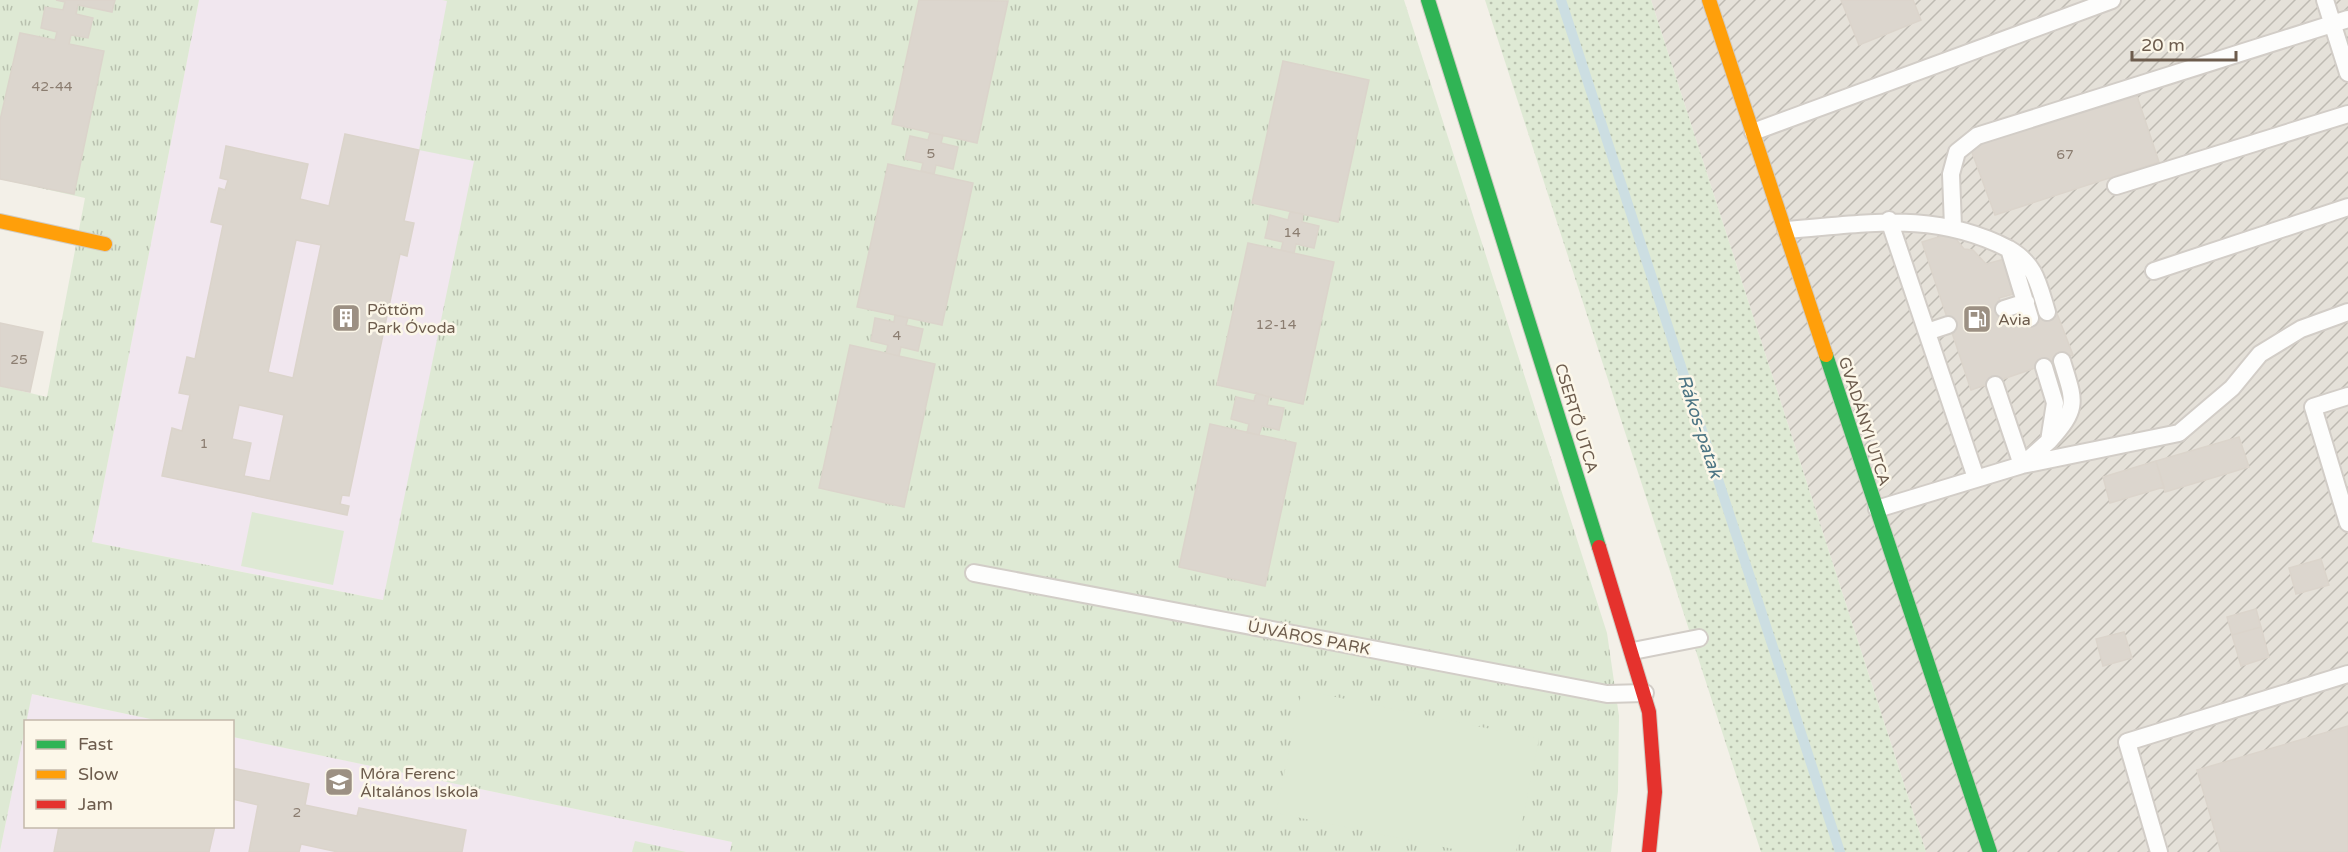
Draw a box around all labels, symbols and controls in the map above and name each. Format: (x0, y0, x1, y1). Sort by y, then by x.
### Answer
scale bar (2132, 24, 2236, 62)
text: 20 m (2141, 34, 2185, 56)
house number: 42-44 (31, 78, 73, 95)
house number: 5 (927, 145, 935, 162)
house number: 67 (2056, 146, 2074, 163)
house number: 14 (1283, 224, 1301, 241)
place label: Pöttöm Park Óvoda (367, 300, 456, 338)
building icon: Pöttöm Park Óvoda (330, 302, 362, 334)
fuel station icon: Avia (1961, 303, 1993, 335)
place label: Avia (1998, 310, 2031, 330)
house number: 12-14 (1256, 316, 1297, 333)
house number: 4 (893, 327, 902, 344)
house number: 25 (10, 351, 28, 368)
street label: GVADÁNYI UTCA (1834, 354, 1894, 488)
street label: CSERTŐ UTCA (1550, 361, 1602, 476)
water label: Rákos-patak (1673, 371, 1727, 482)
house number: 1 (200, 435, 208, 452)
street label: ÚJVÁROS PARK (1246, 616, 1372, 660)
legend (24, 720, 234, 828)
text: Fast (78, 733, 113, 755)
text: Slow (78, 763, 119, 785)
place label: Móra Ferenc Általános Iskola (360, 764, 479, 802)
school or university icon: Móra Ferenc Általános Iskola (323, 766, 355, 798)
text: Jam (78, 793, 113, 815)
house number: 2 (293, 804, 301, 821)

